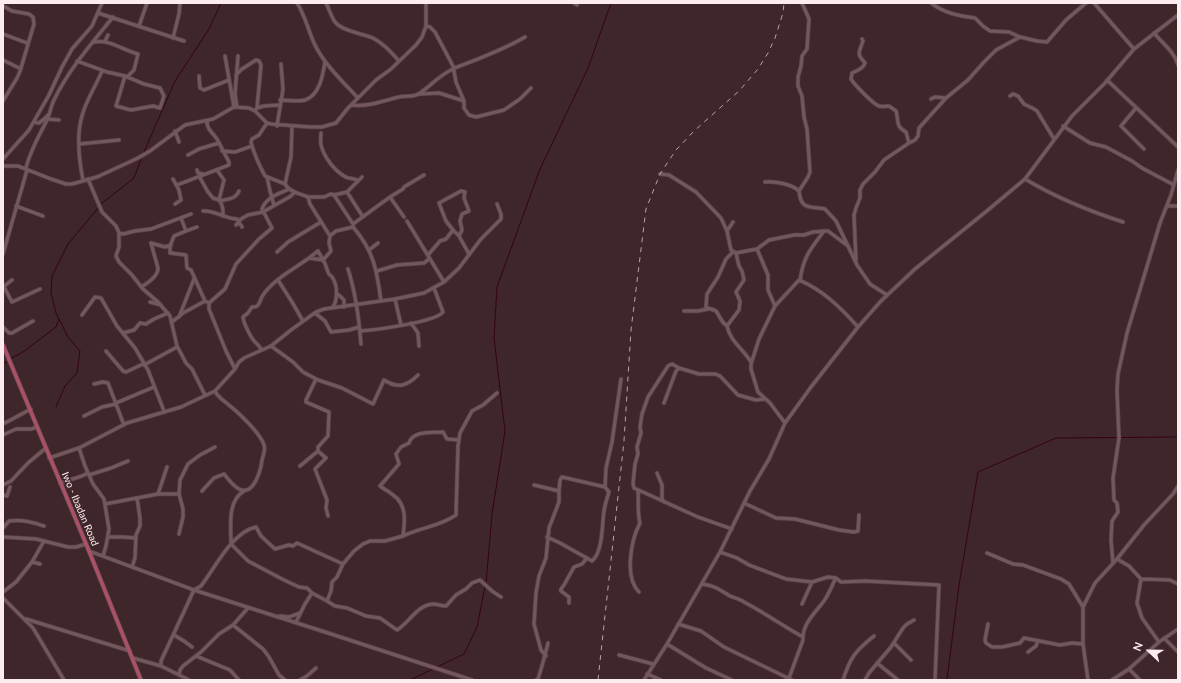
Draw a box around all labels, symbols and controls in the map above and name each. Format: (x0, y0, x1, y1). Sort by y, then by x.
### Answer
street label: Iwo - Ibadan Road (59, 470, 101, 548)
north arrow (1129, 631, 1169, 671)
text: N (1130, 640, 1145, 653)

